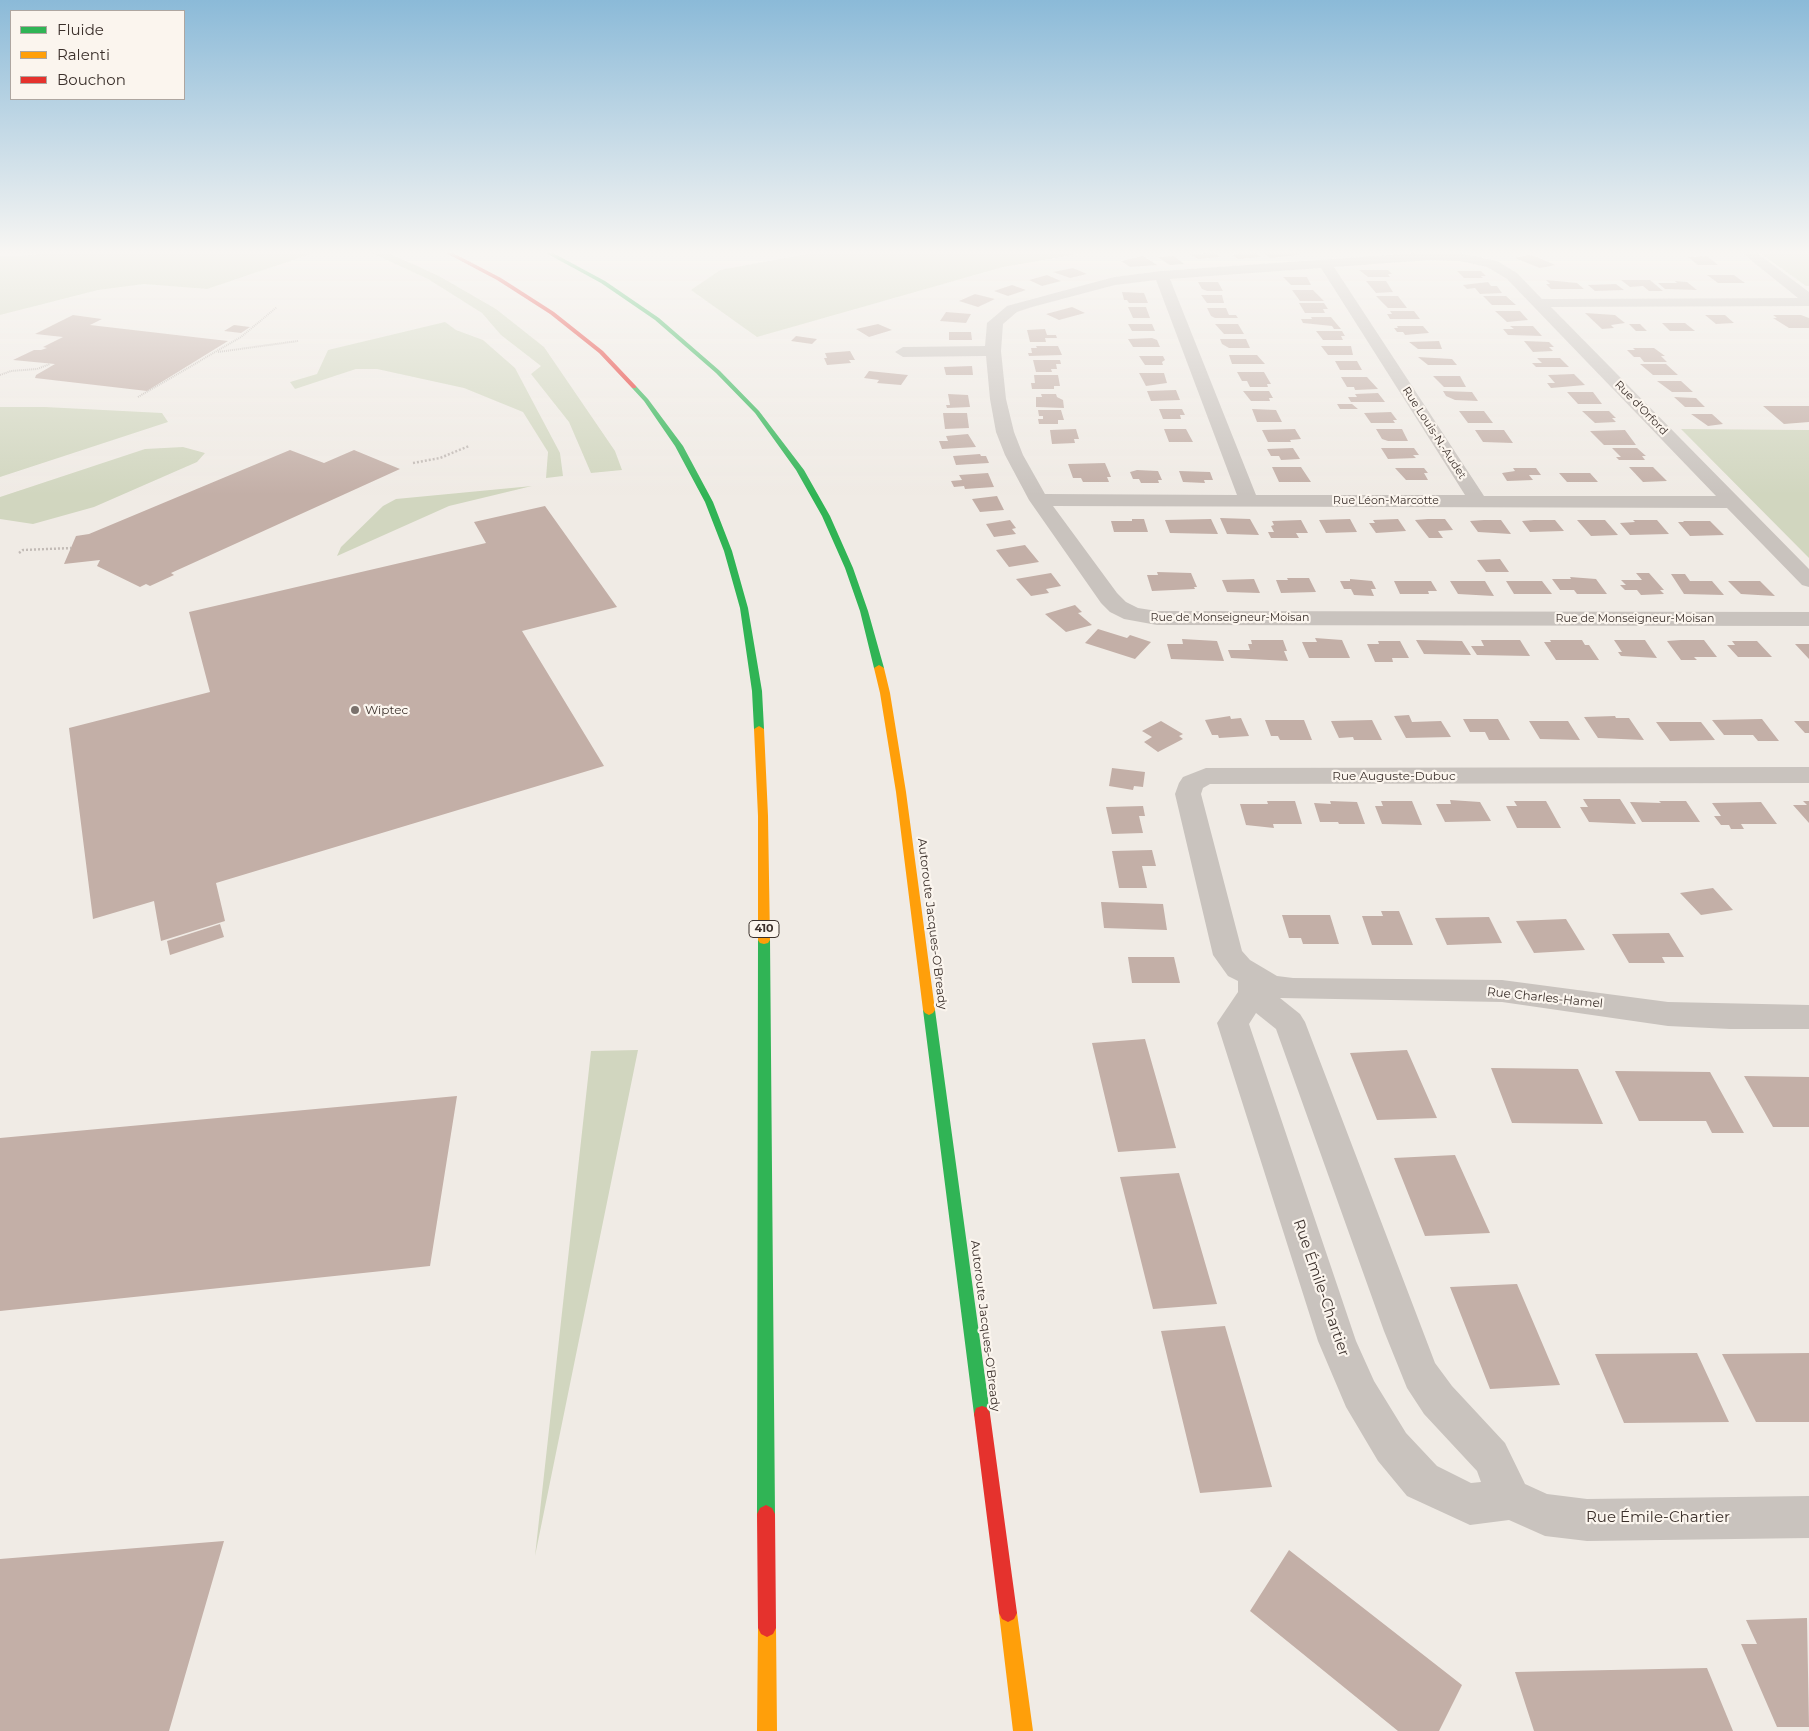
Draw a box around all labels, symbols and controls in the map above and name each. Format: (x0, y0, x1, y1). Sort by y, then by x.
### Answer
legend (10, 10, 185, 100)
text: Fluide (57, 20, 104, 39)
text: Ralenti (57, 45, 110, 64)
text: Bouchon (57, 70, 126, 89)
street label: Rue d'Orford (1612, 378, 1670, 438)
street label: Rue Louis-N.-Audet (1399, 385, 1469, 481)
street label: Rue Léon-Marcotte (1333, 494, 1439, 508)
street label: Rue de Monseigneur-Moisan (1151, 611, 1309, 625)
street label: Rue de Monseigneur-Moisan (1556, 612, 1714, 626)
place label: Wiptec (365, 703, 408, 717)
marker: Wiptec (349, 704, 361, 716)
street label: Rue Auguste-Dubuc (1332, 769, 1456, 783)
street label: Autoroute Jacques-O'Bready (914, 838, 950, 1010)
road number: 410 (749, 921, 779, 938)
street label: Rue Charles-Hamel (1486, 985, 1604, 1011)
street label: Rue Émile-Chartier (1289, 1217, 1353, 1359)
street label: Autoroute Jacques-O'Bready (967, 1240, 1003, 1412)
street label: Rue Émile-Chartier (1586, 1509, 1730, 1527)

